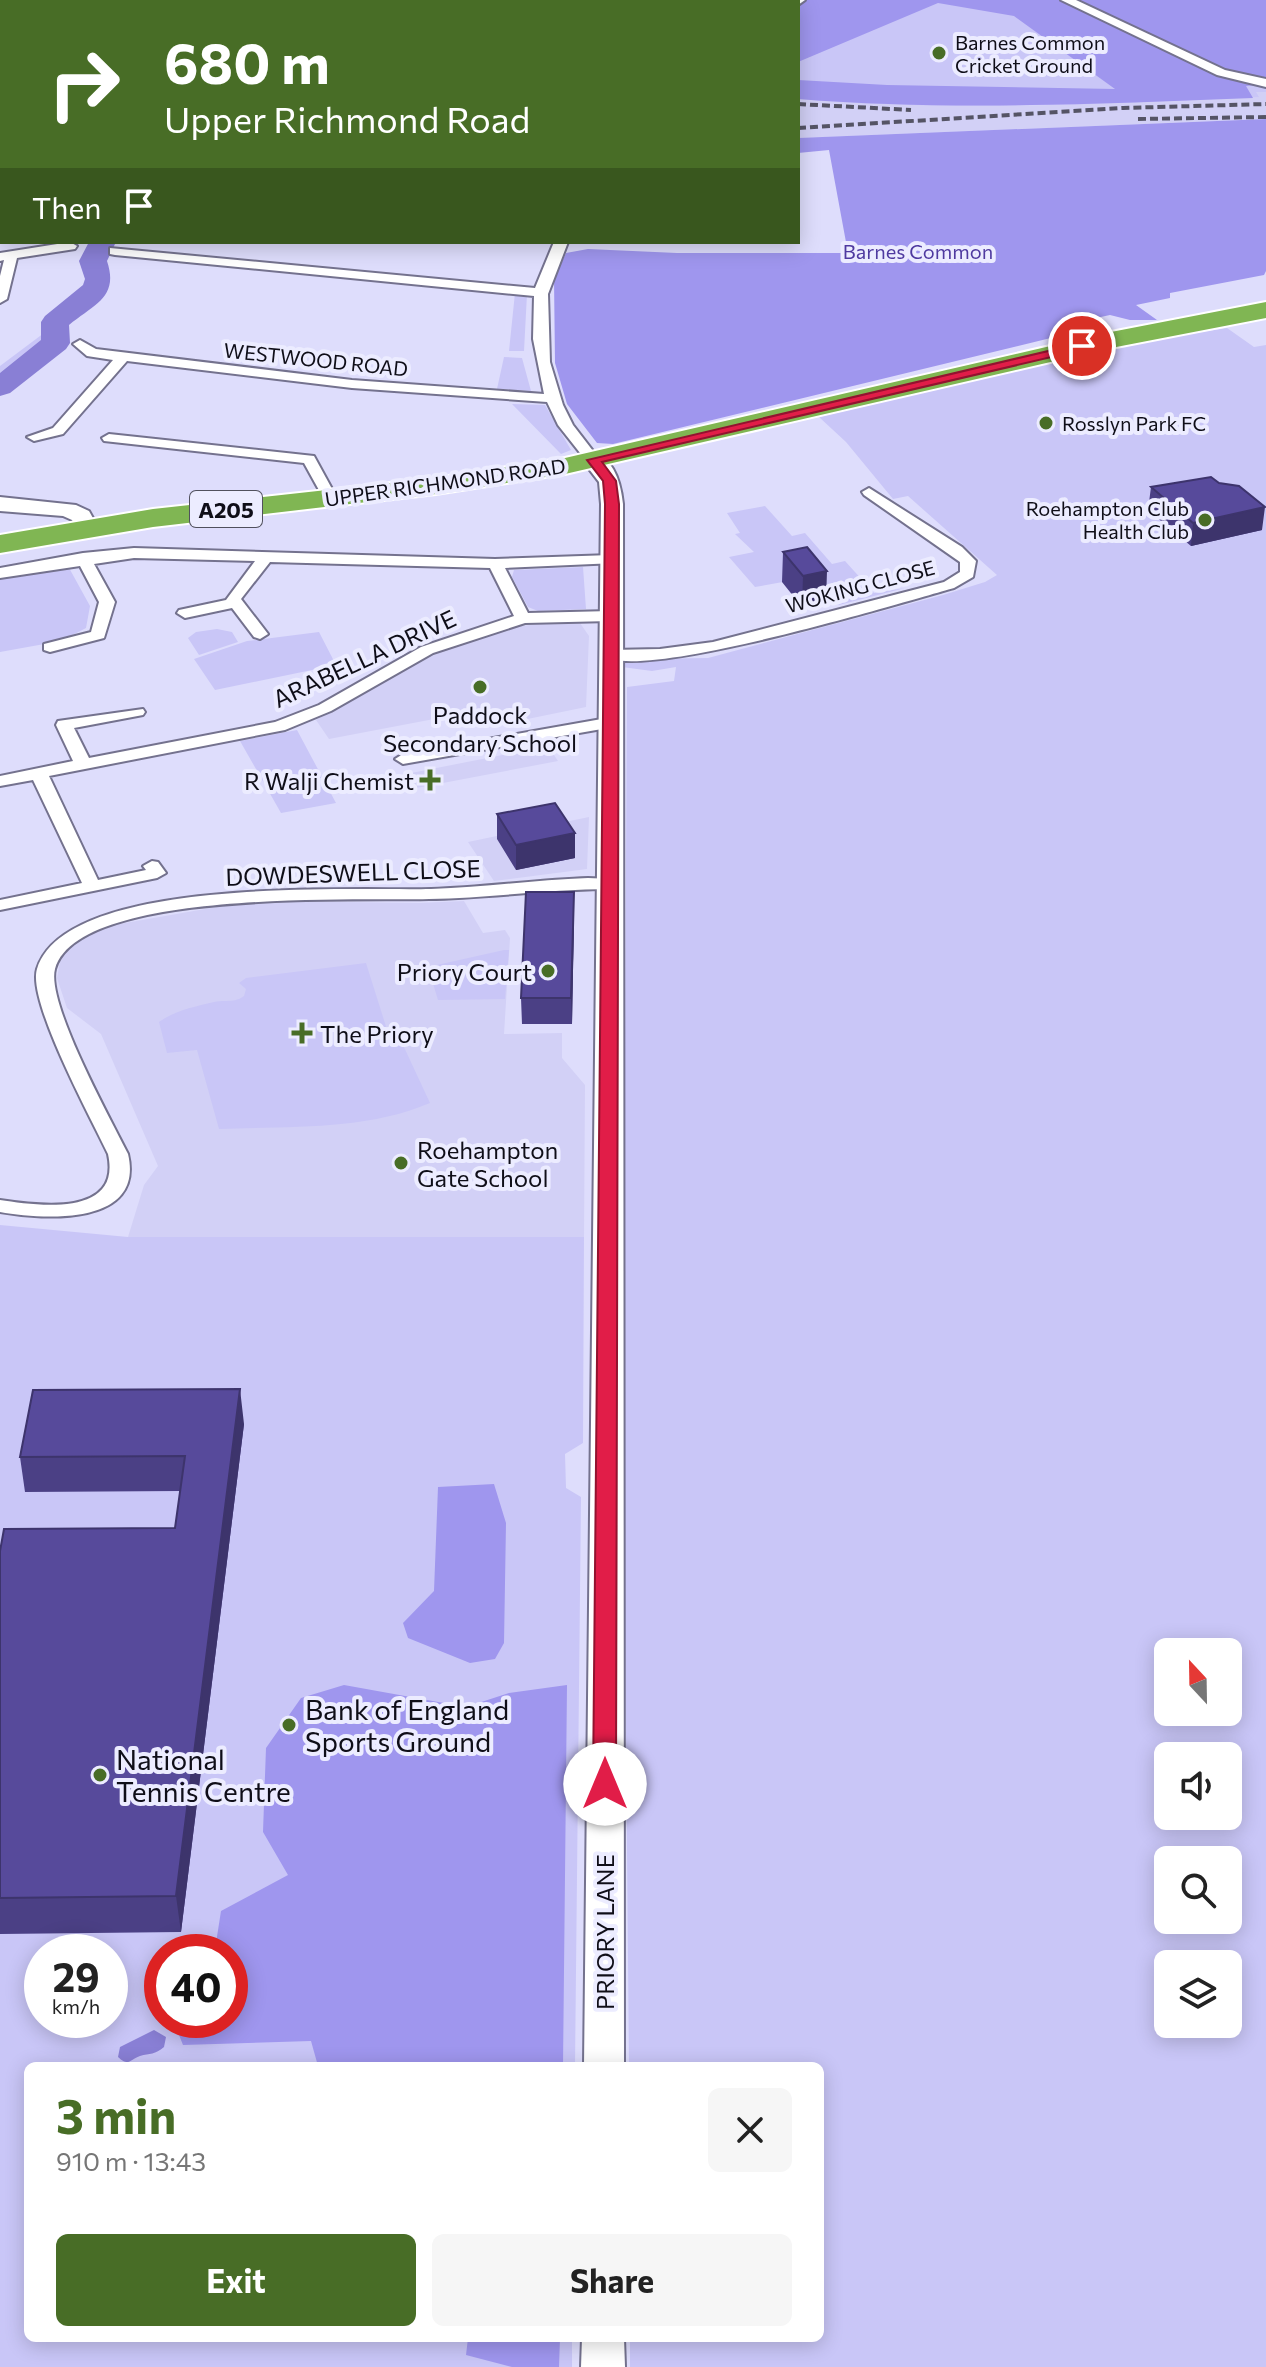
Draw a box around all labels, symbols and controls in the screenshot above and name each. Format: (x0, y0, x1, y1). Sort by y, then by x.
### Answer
text: 680 m (164, 27, 330, 96)
place label: Barnes Common Cricket Ground (955, 30, 1105, 77)
icon: right (32, 32, 136, 136)
marker: Barnes Common Cricket Ground (930, 44, 948, 62)
text: Upper Richmond Road (164, 96, 530, 140)
icon: arrive (117, 184, 161, 228)
text: Then (32, 188, 101, 225)
park label: Barnes Common (843, 239, 993, 263)
pin (1048, 312, 1116, 380)
icon: arrive (1060, 324, 1104, 368)
street label: WESTWOOD ROAD (223, 337, 409, 381)
place label: Rosslyn Park FC (1062, 411, 1206, 435)
marker: Rosslyn Park FC (1037, 414, 1055, 432)
street label: UPPER RICHMOND ROAD (323, 453, 567, 511)
road number: A205 (190, 491, 262, 527)
place label: Roehampton Club Health Club (1026, 496, 1189, 543)
marker: Roehampton Club Health Club (1196, 511, 1214, 529)
street label: WOKING CLOSE (783, 555, 937, 617)
street label: ARABELLA DRIVE (268, 603, 460, 713)
marker: Paddock Secondary School (471, 678, 489, 696)
place label: Paddock Secondary School (383, 700, 577, 757)
place label: R Walji Chemist (244, 766, 414, 795)
marker: R Walji Chemist (421, 771, 439, 789)
street label: DOWDESWELL CLOSE (225, 853, 481, 891)
place label: Priory Court (397, 957, 532, 986)
marker: Priory Court (539, 962, 557, 980)
place label: The Priory (320, 1019, 434, 1048)
marker: The Priory (291, 1022, 313, 1044)
place label: Roehampton Gate School (417, 1135, 558, 1192)
marker: Roehampton Gate School (392, 1154, 410, 1172)
north arrow (1154, 1638, 1242, 1726)
map controls (1154, 1638, 1242, 2038)
place label: Bank of England Sports Ground (305, 1692, 509, 1758)
marker: Bank of England Sports Ground (280, 1716, 298, 1734)
place label: National Tennis Centre (116, 1742, 291, 1808)
position arrow (563, 1742, 647, 1826)
button: sound (1154, 1742, 1242, 1830)
marker: National Tennis Centre (91, 1766, 109, 1784)
button: search (1154, 1846, 1242, 1934)
street label: PRIORY LANE (590, 1854, 619, 2010)
speed limit sign: 40 (144, 1934, 248, 2038)
button: layers (1154, 1950, 1242, 2038)
text: 29 (52, 1951, 100, 2000)
text: km/h (52, 1994, 100, 2018)
text: 3 min (56, 2085, 176, 2144)
button: close (708, 2088, 792, 2172)
text: 910 m · 13:43 (56, 2145, 206, 2176)
button: Exit (56, 2234, 416, 2326)
button: Share (432, 2234, 792, 2326)

